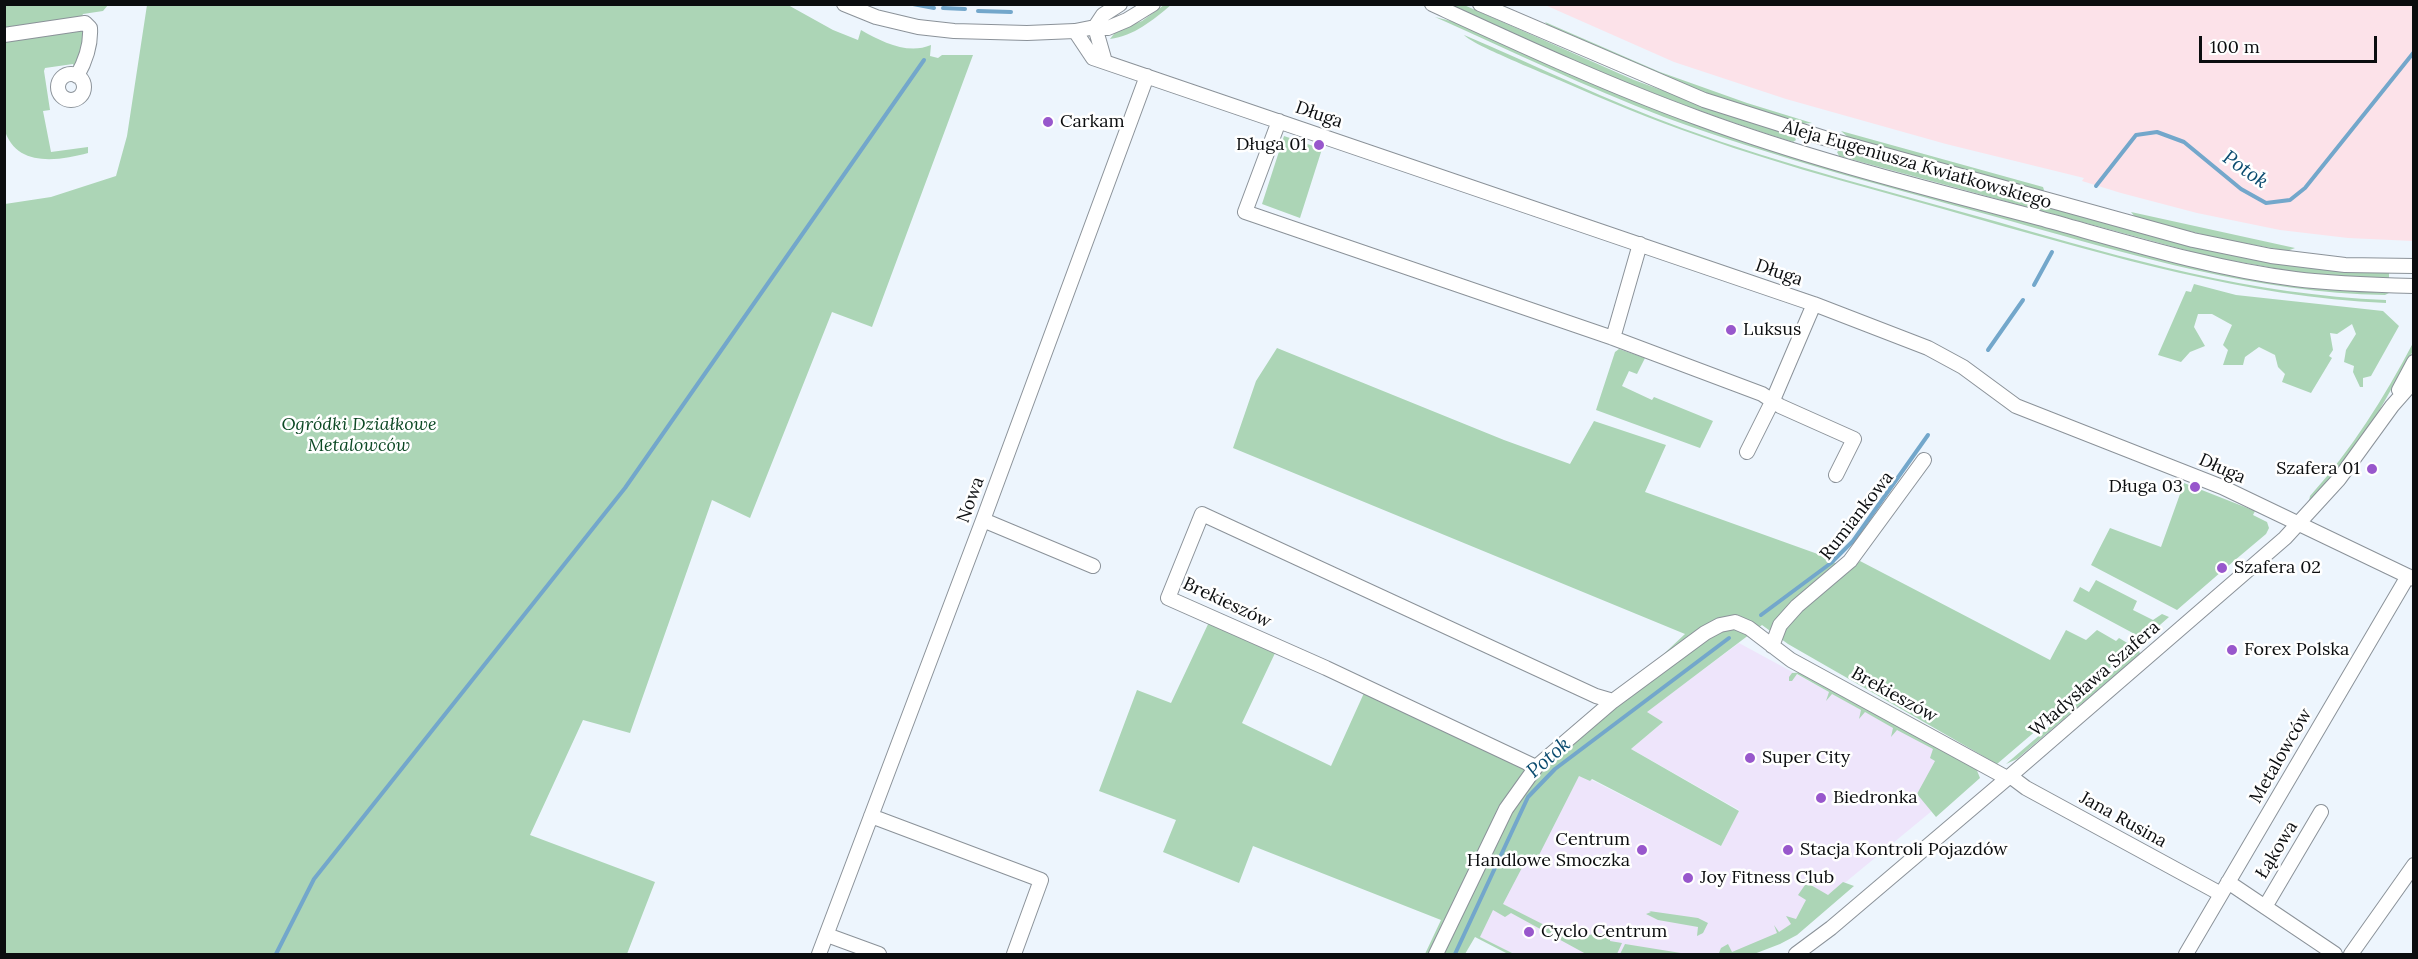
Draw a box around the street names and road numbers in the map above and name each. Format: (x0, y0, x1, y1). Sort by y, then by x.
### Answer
street label: Długa (1292, 97, 1346, 133)
street label: Aleja Eugeniusza Kwiatkowskiego (1780, 116, 2054, 214)
street label: Długa (1752, 255, 1806, 291)
street label: Długa (2195, 449, 2249, 489)
street label: Rumiankowa (1816, 467, 1898, 565)
street label: Nowa (953, 474, 989, 526)
street label: Brekieszów (1179, 573, 1275, 633)
street label: Władysława Szafera (2025, 617, 2165, 741)
street label: Brekieszów (1847, 662, 1941, 728)
street label: Metalowców (2245, 705, 2317, 807)
street label: Jana Rusina (2076, 787, 2170, 853)
street label: Łąkowa (2251, 817, 2303, 883)

